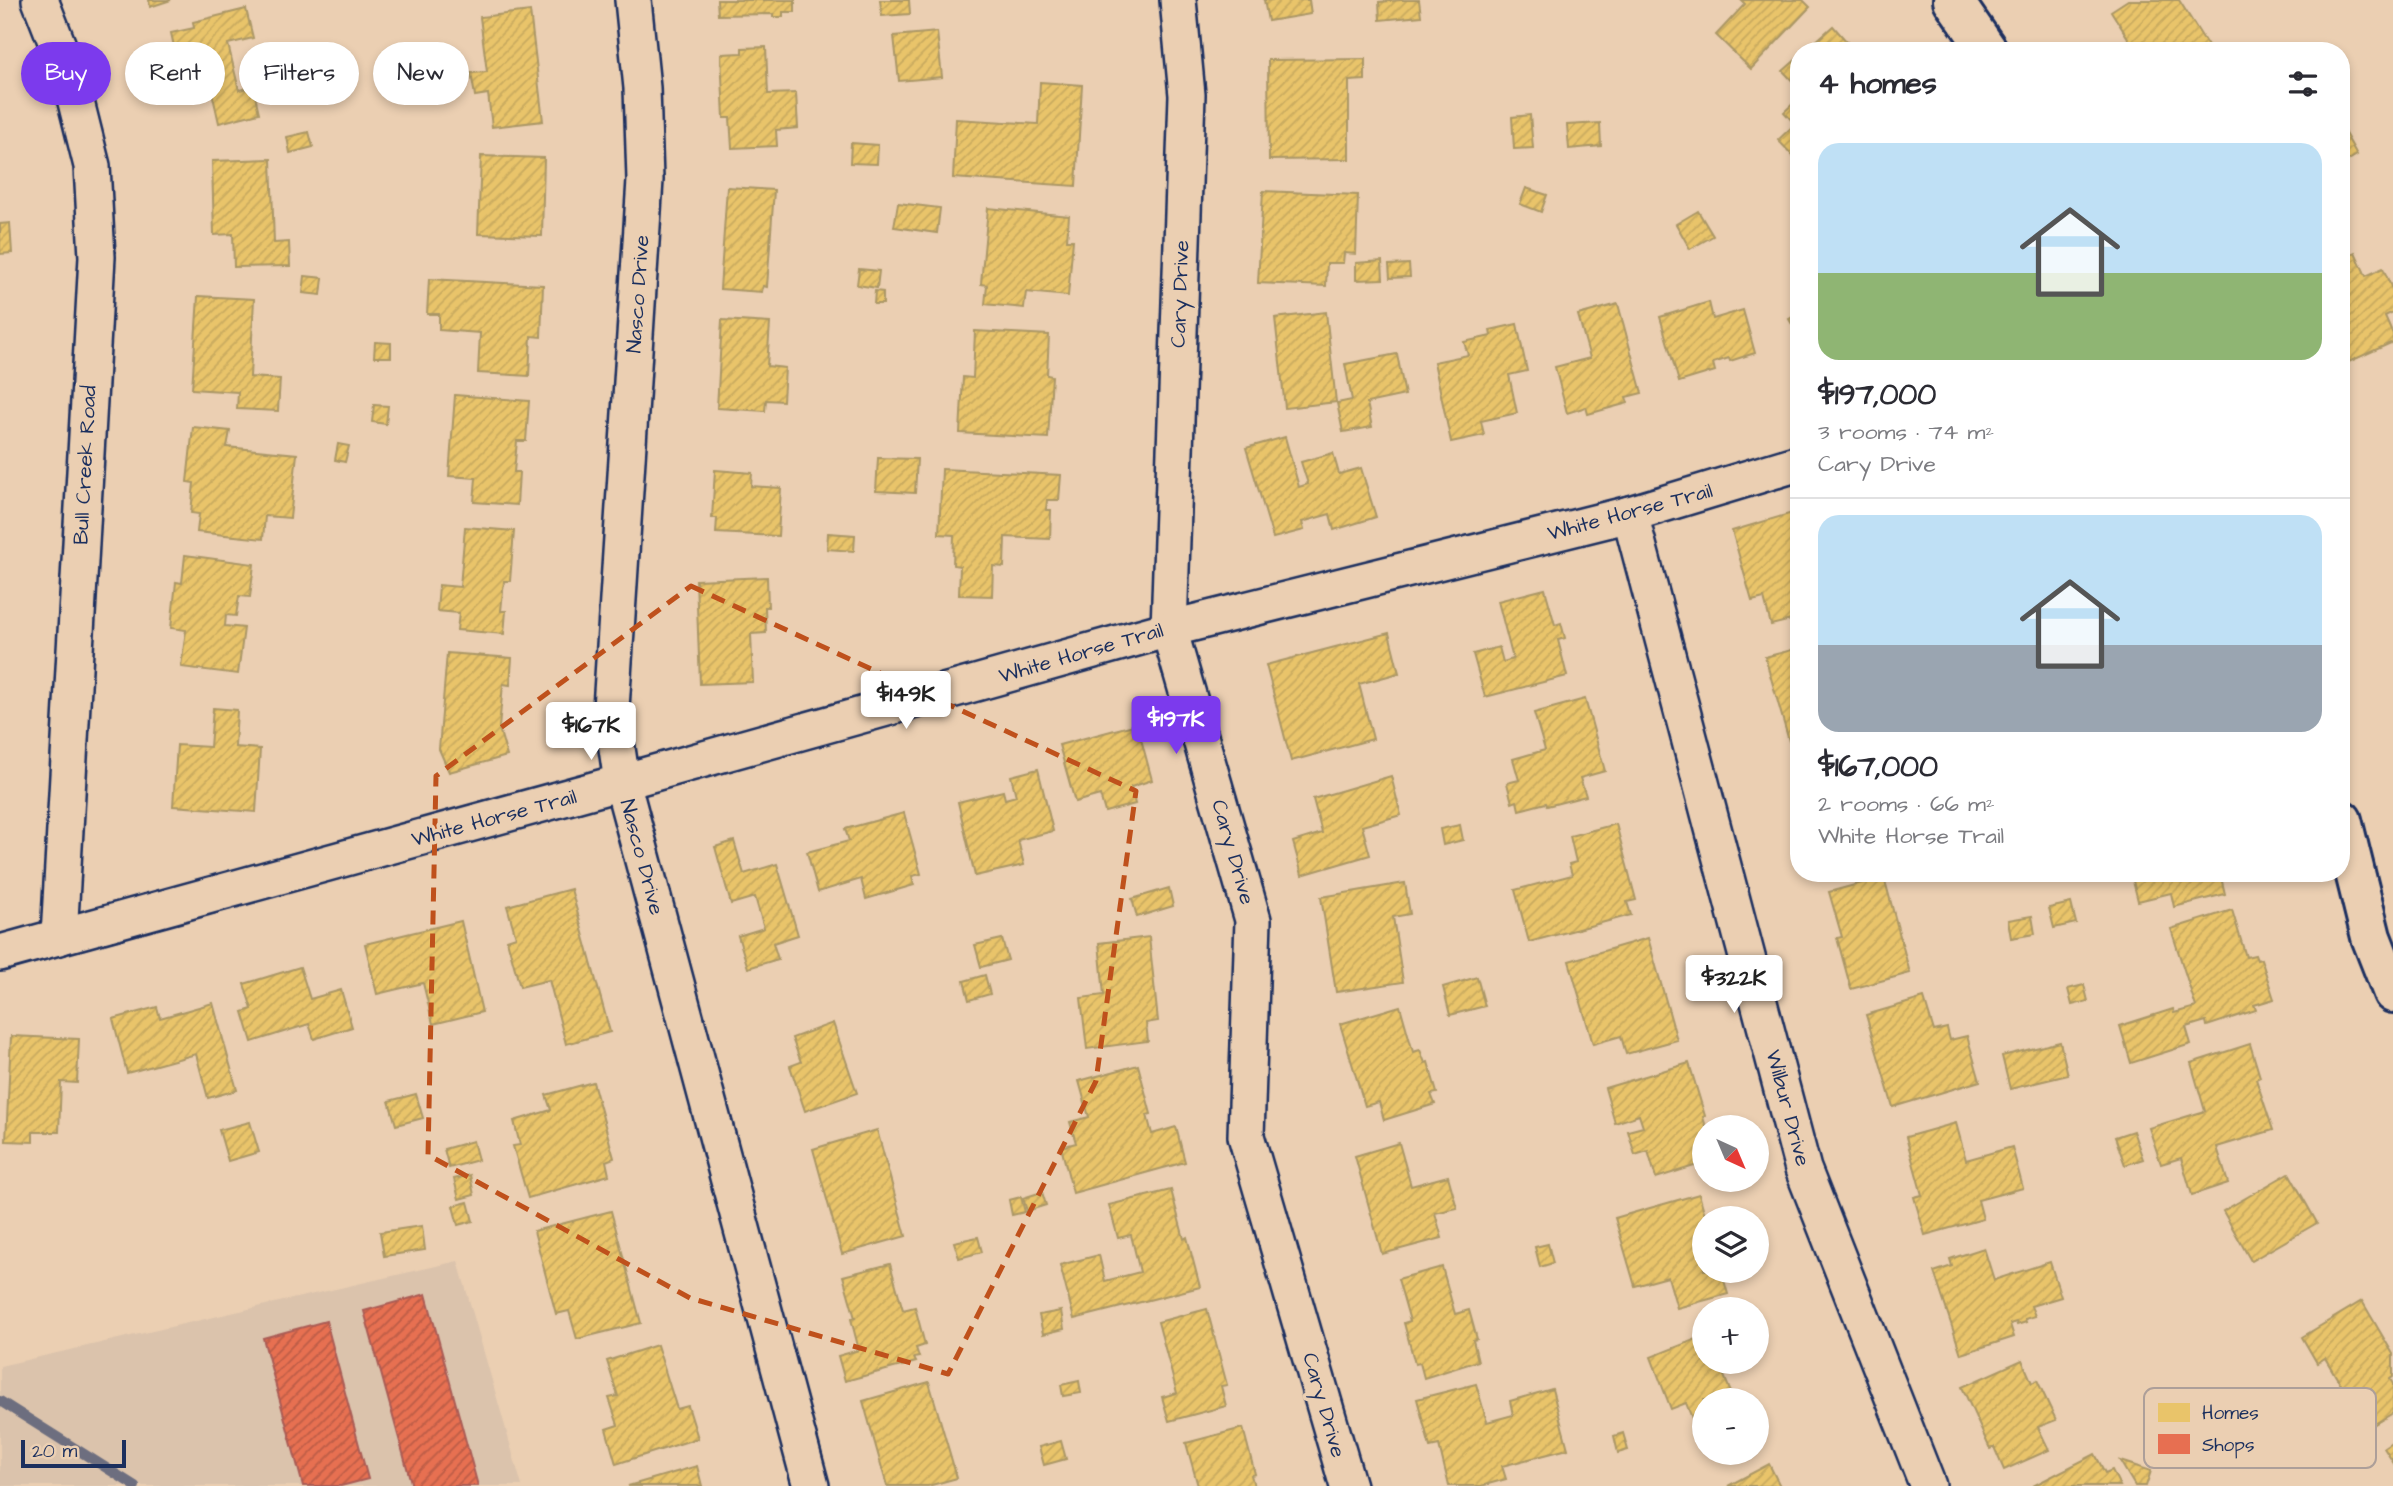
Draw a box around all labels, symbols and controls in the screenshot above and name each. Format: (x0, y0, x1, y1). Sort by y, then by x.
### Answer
chip: Buy (21, 42, 111, 105)
chip: Rent (125, 42, 225, 105)
chip: Filters (239, 42, 359, 105)
chip: New (373, 42, 469, 105)
text: 4 homes (1818, 63, 1937, 105)
icon: filters (2284, 65, 2322, 103)
icon: home (2007, 189, 2133, 315)
street label: Nasco Drive (619, 234, 657, 354)
street label: Cary Drive (1164, 240, 1198, 348)
text: $197,000 (1818, 374, 1936, 416)
street label: Bull Creek Road (66, 384, 104, 545)
text: 3 rooms · 74 m² (1818, 416, 1994, 448)
text: Cary Drive (1818, 448, 1936, 480)
street label: White Horse Trail (1544, 476, 1716, 548)
icon: home (2007, 561, 2133, 687)
street label: White Horse Trail (995, 616, 1167, 690)
pin: $149K (857, 672, 955, 731)
text: $149K (877, 678, 935, 710)
pin: $197K (1127, 696, 1225, 756)
pin: $167K (542, 702, 640, 762)
text: $197K (1148, 703, 1204, 735)
text: $167K (562, 709, 620, 741)
text: $167,000 (1818, 746, 1938, 788)
street label: White Horse Trail (408, 782, 580, 854)
text: 2 rooms · 66 m² (1818, 788, 1995, 820)
street label: Nasco Drive (613, 796, 671, 918)
street label: Cary Drive (1202, 796, 1262, 908)
text: White Horse Trail (1818, 820, 2004, 852)
pin: $322K (1685, 956, 1783, 1015)
text: $322K (1702, 962, 1766, 994)
street label: Wilbur Drive (1759, 1047, 1817, 1169)
north arrow (1692, 1115, 1769, 1192)
map controls (1692, 1115, 1769, 1465)
button: layers (1692, 1206, 1769, 1283)
button: + (1692, 1297, 1769, 1374)
street label: Cary Drive (1293, 1349, 1353, 1461)
button: − (1692, 1388, 1769, 1465)
legend (2144, 1388, 2376, 1468)
text: Homes (2202, 1400, 2259, 1427)
text: Shops (2202, 1432, 2254, 1459)
scale bar (21, 1437, 126, 1469)
text: 20 m (32, 1438, 77, 1465)

